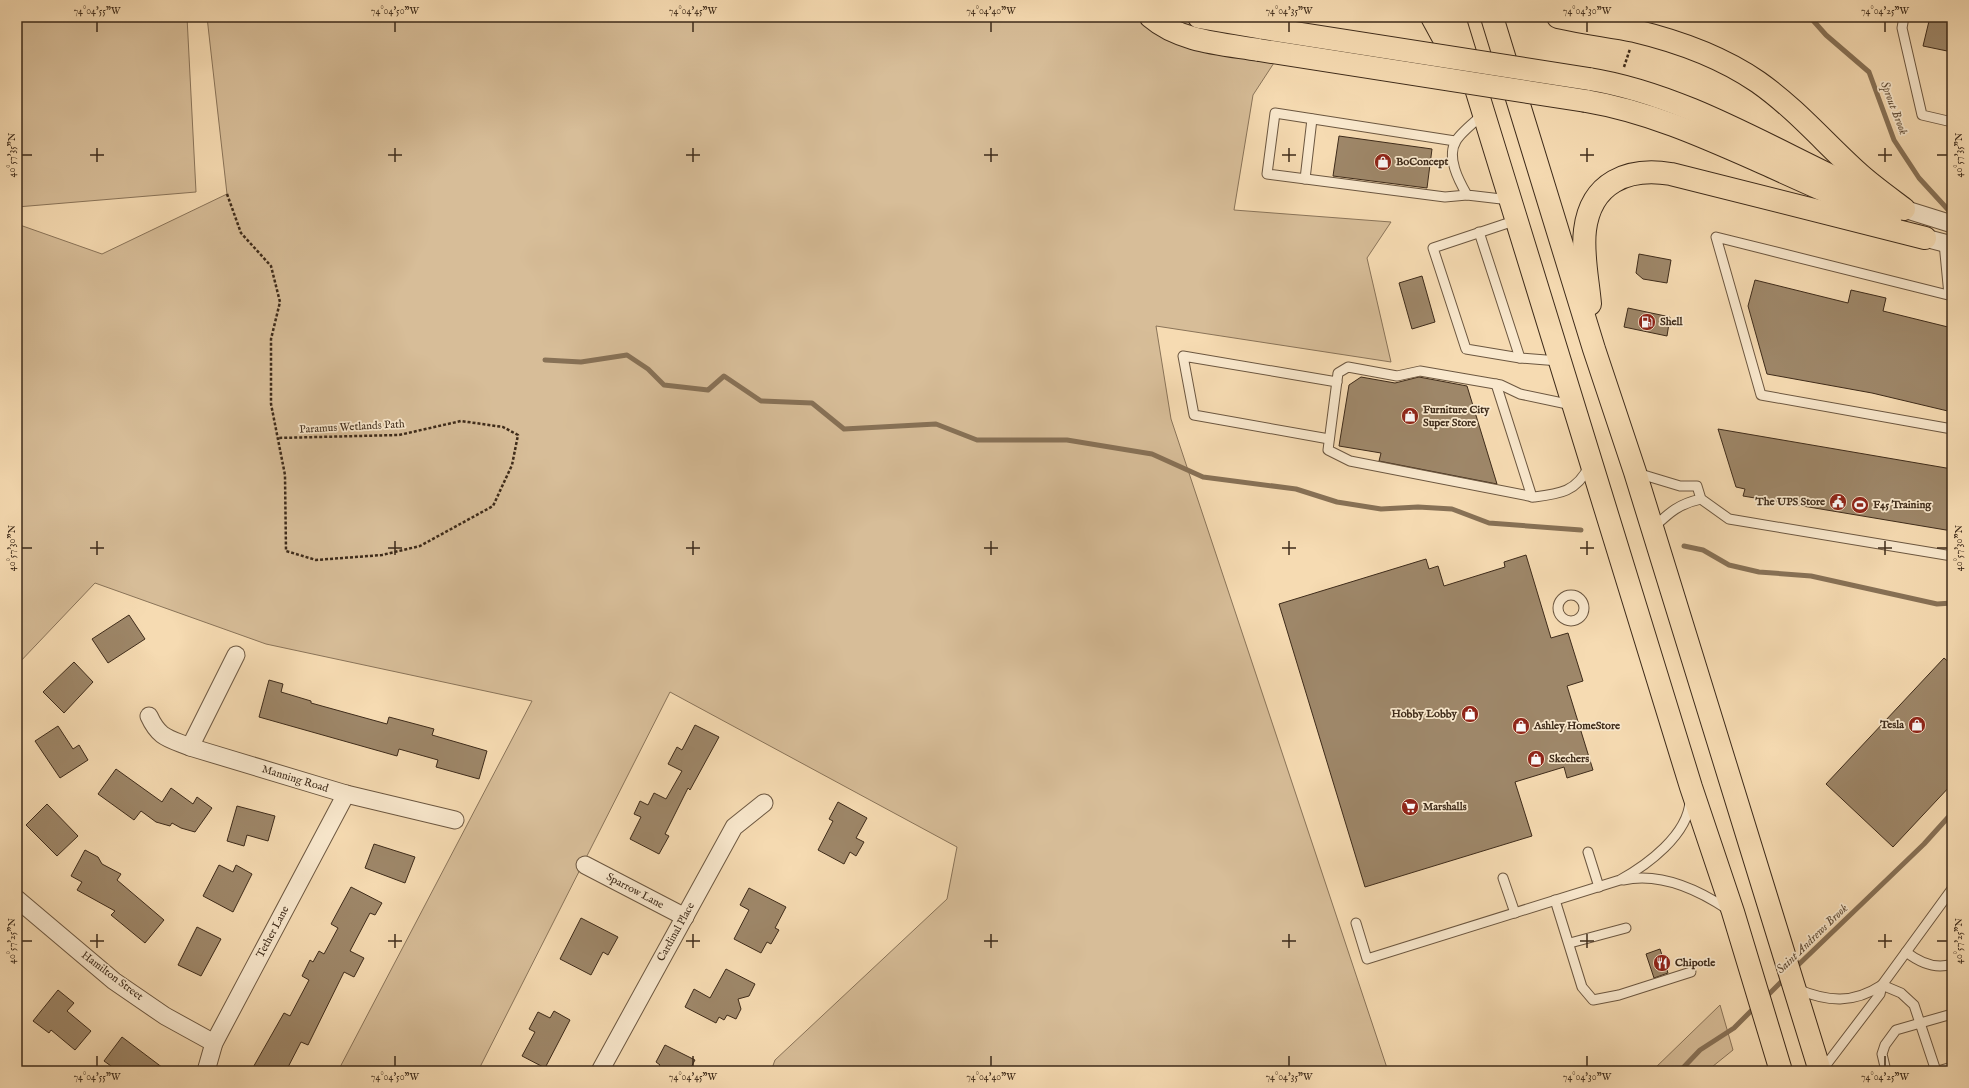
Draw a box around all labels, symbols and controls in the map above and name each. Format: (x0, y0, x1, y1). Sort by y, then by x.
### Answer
text: 74°04'55"W (73, 5, 121, 18)
text: 74°04'50"W (371, 5, 420, 18)
text: 74°04'45"W (669, 5, 718, 18)
text: 74°04'40"W (966, 5, 1016, 18)
text: 74°04'35"W (1265, 5, 1313, 18)
text: 74°04'30"W (1563, 5, 1612, 18)
text: 74°04'25"W (1861, 5, 1909, 18)
water label: Sprout Brook (1877, 79, 1911, 137)
text: 40°57'35"N (6, 132, 19, 178)
text: 40°57'35"N (1953, 132, 1966, 178)
shop icon: BoConcept (1373, 152, 1393, 172)
place label: BoConcept (1396, 155, 1449, 169)
fuel station icon: Shell (1637, 312, 1657, 332)
place label: Shell (1660, 315, 1684, 329)
place label: Furniture City Super Store (1423, 403, 1490, 430)
shop icon: Furniture City Super Store (1400, 406, 1420, 426)
street label: Paramus Wetlands Path (299, 417, 405, 437)
public building icon: The UPS Store (1828, 492, 1848, 512)
place label: The UPS Store (1755, 495, 1825, 509)
sports icon: F45 Training (1850, 495, 1870, 515)
place label: F45 Training (1873, 498, 1932, 512)
text: 40°57'30"N (6, 525, 19, 571)
text: 40°57'30"N (1953, 525, 1966, 571)
shop icon: Hobby Lobby (1460, 704, 1480, 724)
place label: Hobby Lobby (1391, 707, 1458, 721)
shop icon: Tesla (1907, 715, 1927, 735)
shop icon: Ashley HomeStore (1511, 716, 1531, 736)
place label: Tesla (1879, 718, 1904, 732)
place label: Ashley HomeStore (1533, 719, 1620, 733)
shop icon: Skechers (1526, 749, 1546, 769)
place label: Skechers (1549, 752, 1589, 766)
street label: Manning Road (260, 762, 330, 796)
supermarket icon: Marshalls (1400, 797, 1420, 817)
place label: Marshalls (1423, 800, 1467, 814)
street label: Sparrow Lane (604, 870, 666, 912)
street label: Cardinal Place (654, 900, 698, 964)
water label: Saint Andrews Brook (1773, 901, 1851, 977)
street label: Tether Lane (254, 904, 292, 960)
text: 40°57'25"N (6, 918, 19, 964)
text: 40°57'25"N (1953, 918, 1966, 964)
street label: Hamilton Street (78, 948, 146, 1004)
restaurant icon: Chipotle (1652, 953, 1672, 973)
place label: Chipotle (1675, 956, 1715, 970)
text: 74°04'55"W (73, 1071, 121, 1084)
text: 74°04'50"W (371, 1071, 420, 1084)
text: 74°04'45"W (669, 1071, 718, 1084)
text: 74°04'40"W (966, 1071, 1016, 1084)
text: 74°04'35"W (1265, 1071, 1313, 1084)
text: 74°04'30"W (1563, 1071, 1612, 1084)
text: 74°04'25"W (1861, 1071, 1909, 1084)

